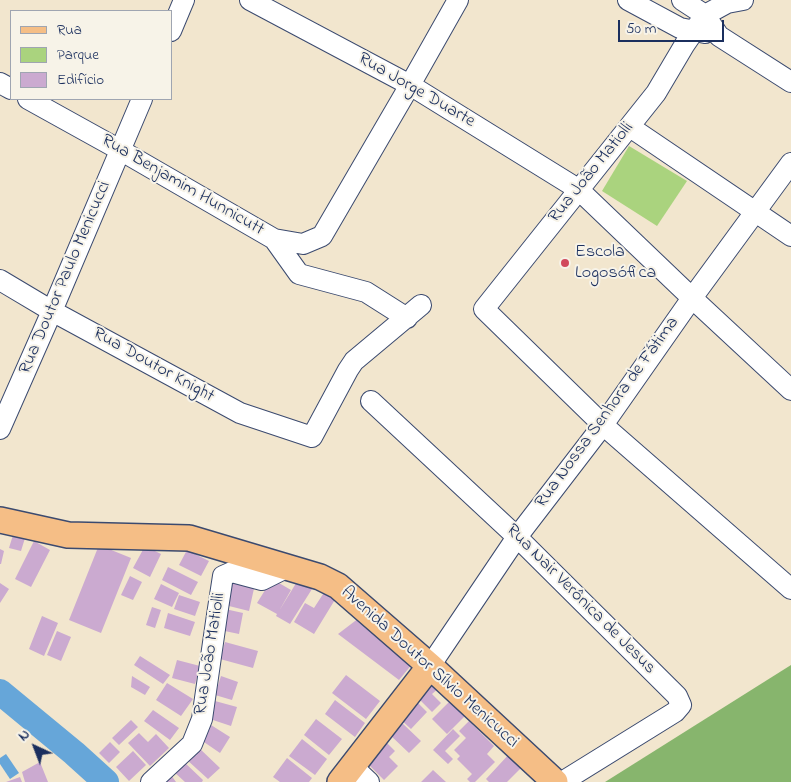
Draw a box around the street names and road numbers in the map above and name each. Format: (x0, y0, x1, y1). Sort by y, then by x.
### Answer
street label: Rua Jorge Duarte (354, 49, 478, 133)
street label: Rua João Matiolli (545, 118, 639, 228)
street label: Rua Benjamim Hunnicutt (97, 131, 267, 241)
street label: Rua Doutor Paulo Menicucci (16, 178, 116, 378)
street label: Rua Nossa Senhora de Fátima (531, 313, 685, 513)
street label: Rua Doutor Knight (88, 324, 218, 408)
street label: Rua Nair Verônica de Jesus (500, 520, 660, 680)
street label: Avenida Doutor Sílvio Menicucci (336, 582, 522, 754)
street label: Rua João Matiolli (191, 591, 231, 717)

